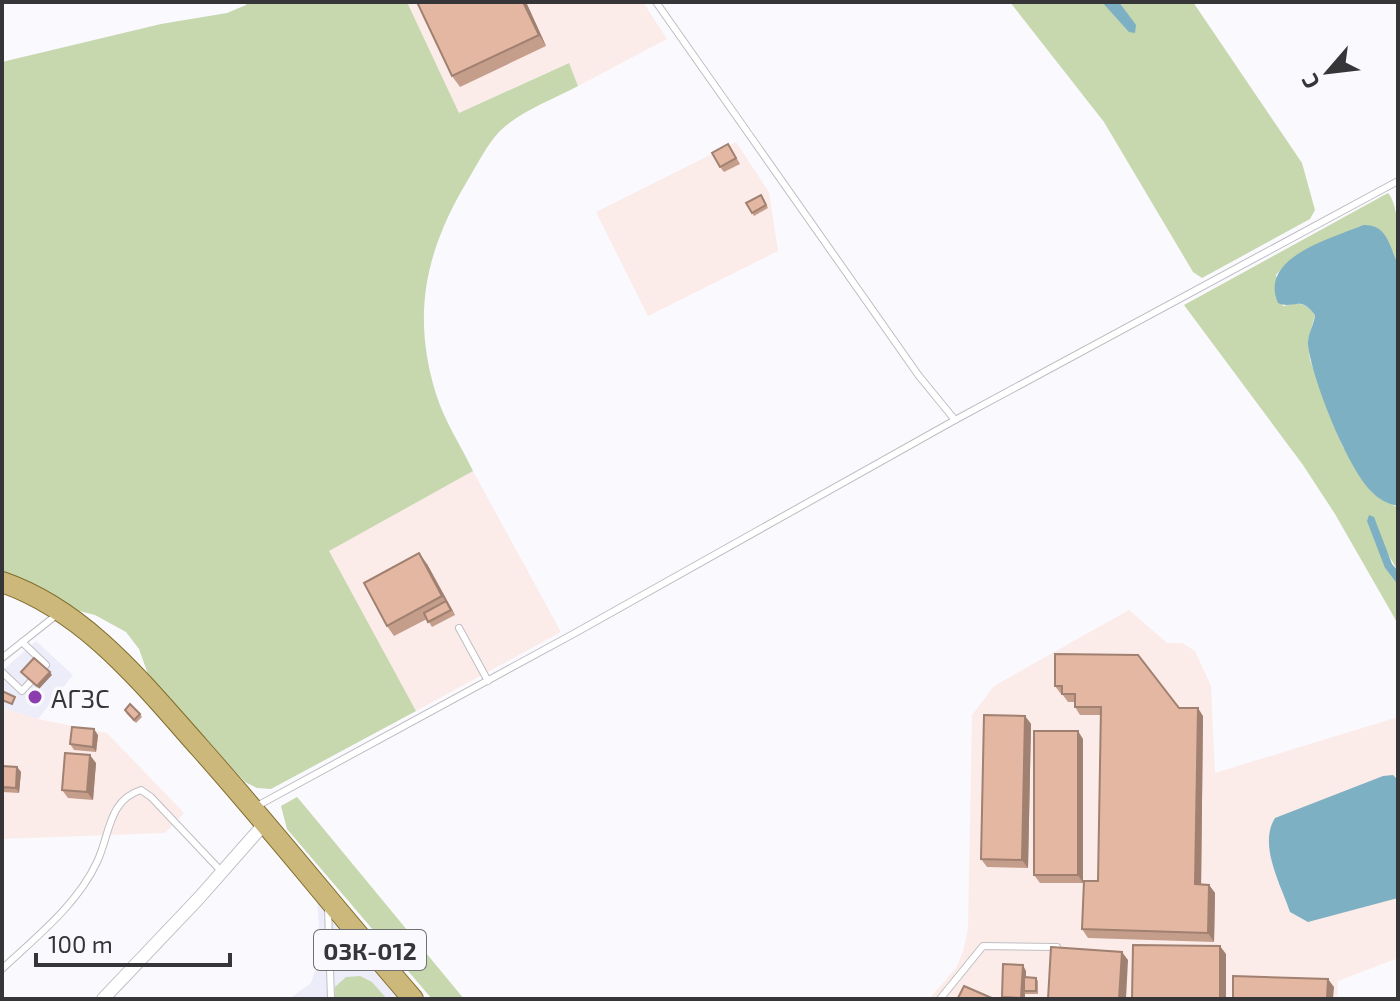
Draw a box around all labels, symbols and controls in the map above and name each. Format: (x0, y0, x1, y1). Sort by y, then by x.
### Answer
north arrow (1288, 32, 1368, 112)
text: С (1295, 70, 1324, 94)
place label: АГЗС (51, 682, 110, 713)
marker: АГЗС (26, 688, 44, 706)
scale bar (36, 917, 230, 967)
text: 100 m (48, 929, 113, 958)
road number: 03К-012 (314, 930, 426, 970)

